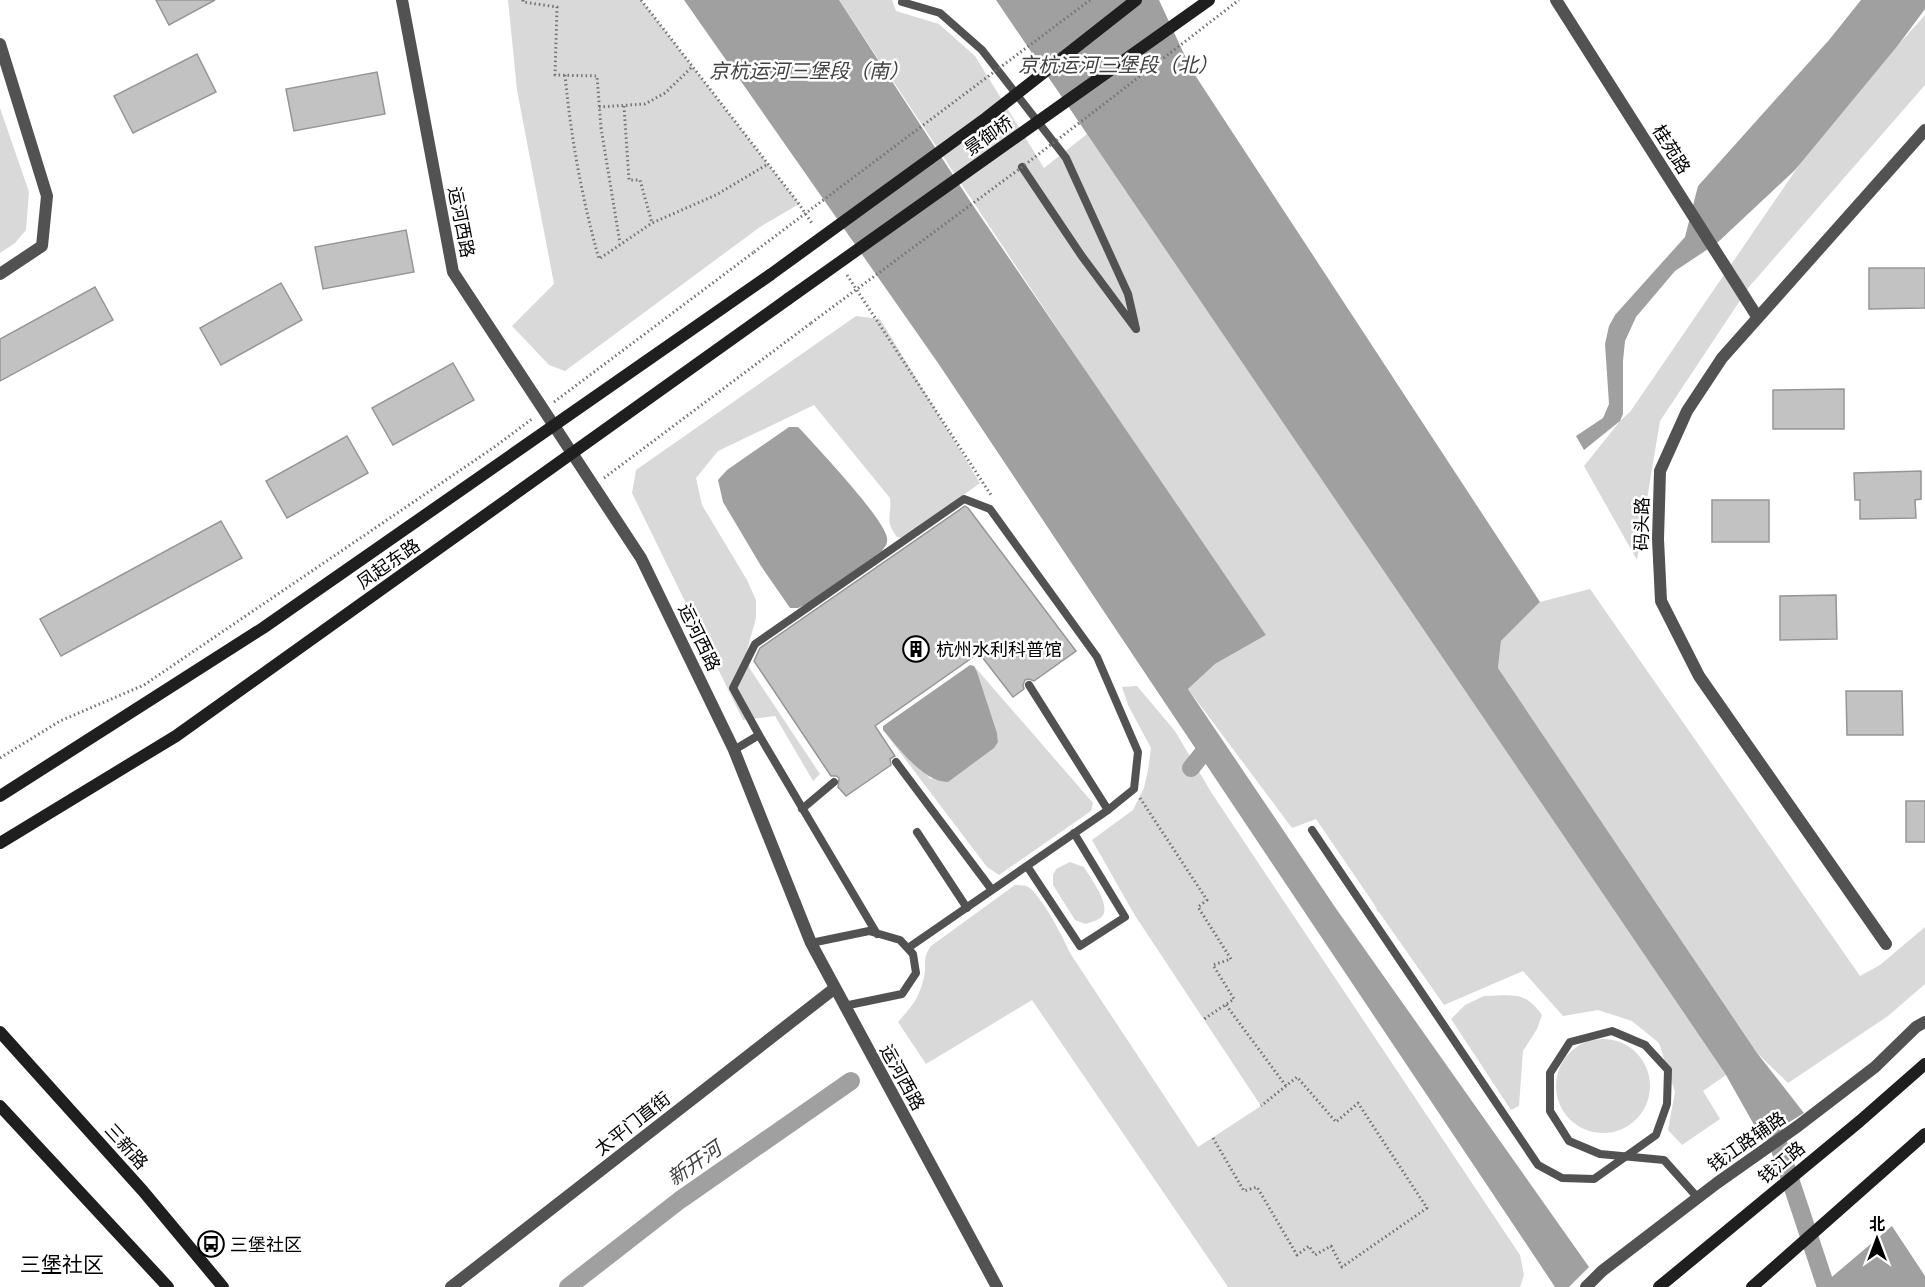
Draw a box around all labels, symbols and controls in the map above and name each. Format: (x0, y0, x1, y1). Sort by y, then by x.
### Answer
water label: 京杭运河三堡段（北） (1018, 51, 1218, 78)
water label: 京杭运河三堡段（南） (709, 57, 909, 84)
street label: 景御桥 (959, 110, 1017, 160)
street label: 桂苑路 (1648, 120, 1696, 178)
street label: 运河西路 (443, 184, 481, 260)
street label: 码头路 (1629, 497, 1653, 551)
street label: 凤起东路 (352, 533, 424, 593)
street label: 运河西路 (673, 599, 727, 675)
building icon: 杭州水利科普馆 (901, 634, 931, 664)
place label: 杭州水利科普馆 (936, 637, 1062, 661)
street label: 运河西路 (875, 1040, 931, 1114)
street label: 太平门直街 (589, 1086, 675, 1160)
street label: 钱江路辅路 (1703, 1106, 1789, 1176)
street label: 三新路 (100, 1118, 154, 1174)
water label: 新开河 (662, 1132, 730, 1191)
street label: 钱江路 (1753, 1136, 1809, 1188)
north arrow (1847, 1209, 1907, 1269)
text: 北 (1869, 1213, 1885, 1235)
bus stop icon: 三堡社区 (196, 1229, 226, 1259)
place label: 三堡社区 (230, 1232, 302, 1256)
district label: 三堡社区 (20, 1250, 104, 1278)

